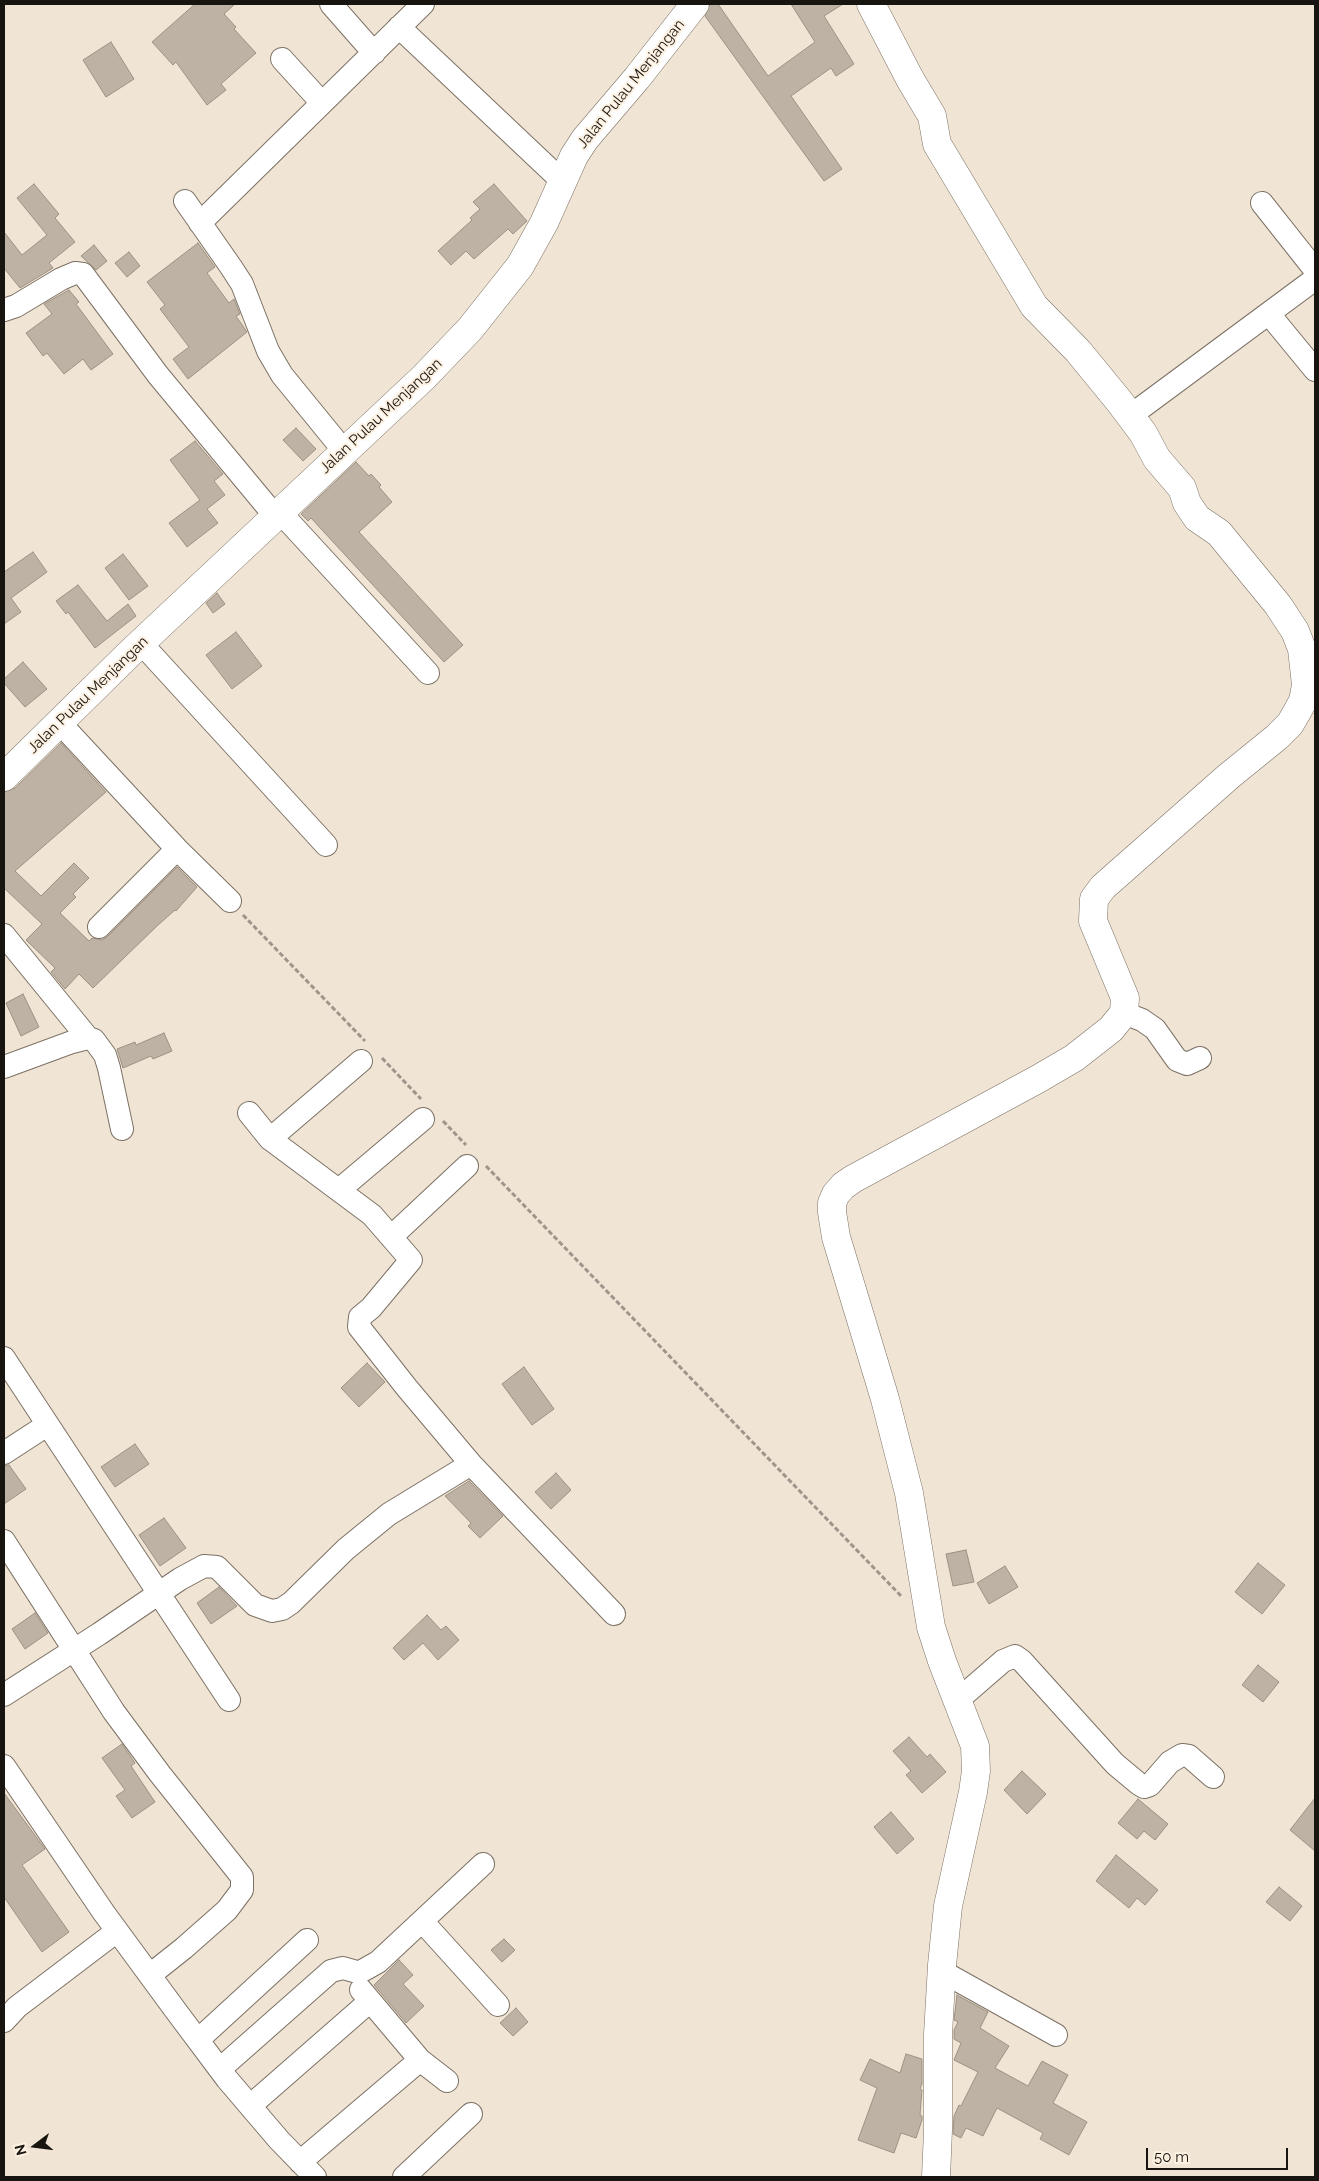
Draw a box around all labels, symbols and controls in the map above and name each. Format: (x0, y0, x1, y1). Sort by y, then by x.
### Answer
street label: Jalan Pulau Menjangan (574, 16, 688, 152)
street label: Jalan Pulau Menjangan (316, 355, 446, 477)
street label: Jalan Pulau Menjangan (24, 633, 152, 757)
north arrow (10, 2121, 60, 2171)
scale bar (1149, 2138, 1292, 2170)
text: N (11, 2143, 30, 2157)
text: 50 m (1154, 2148, 1189, 2166)

